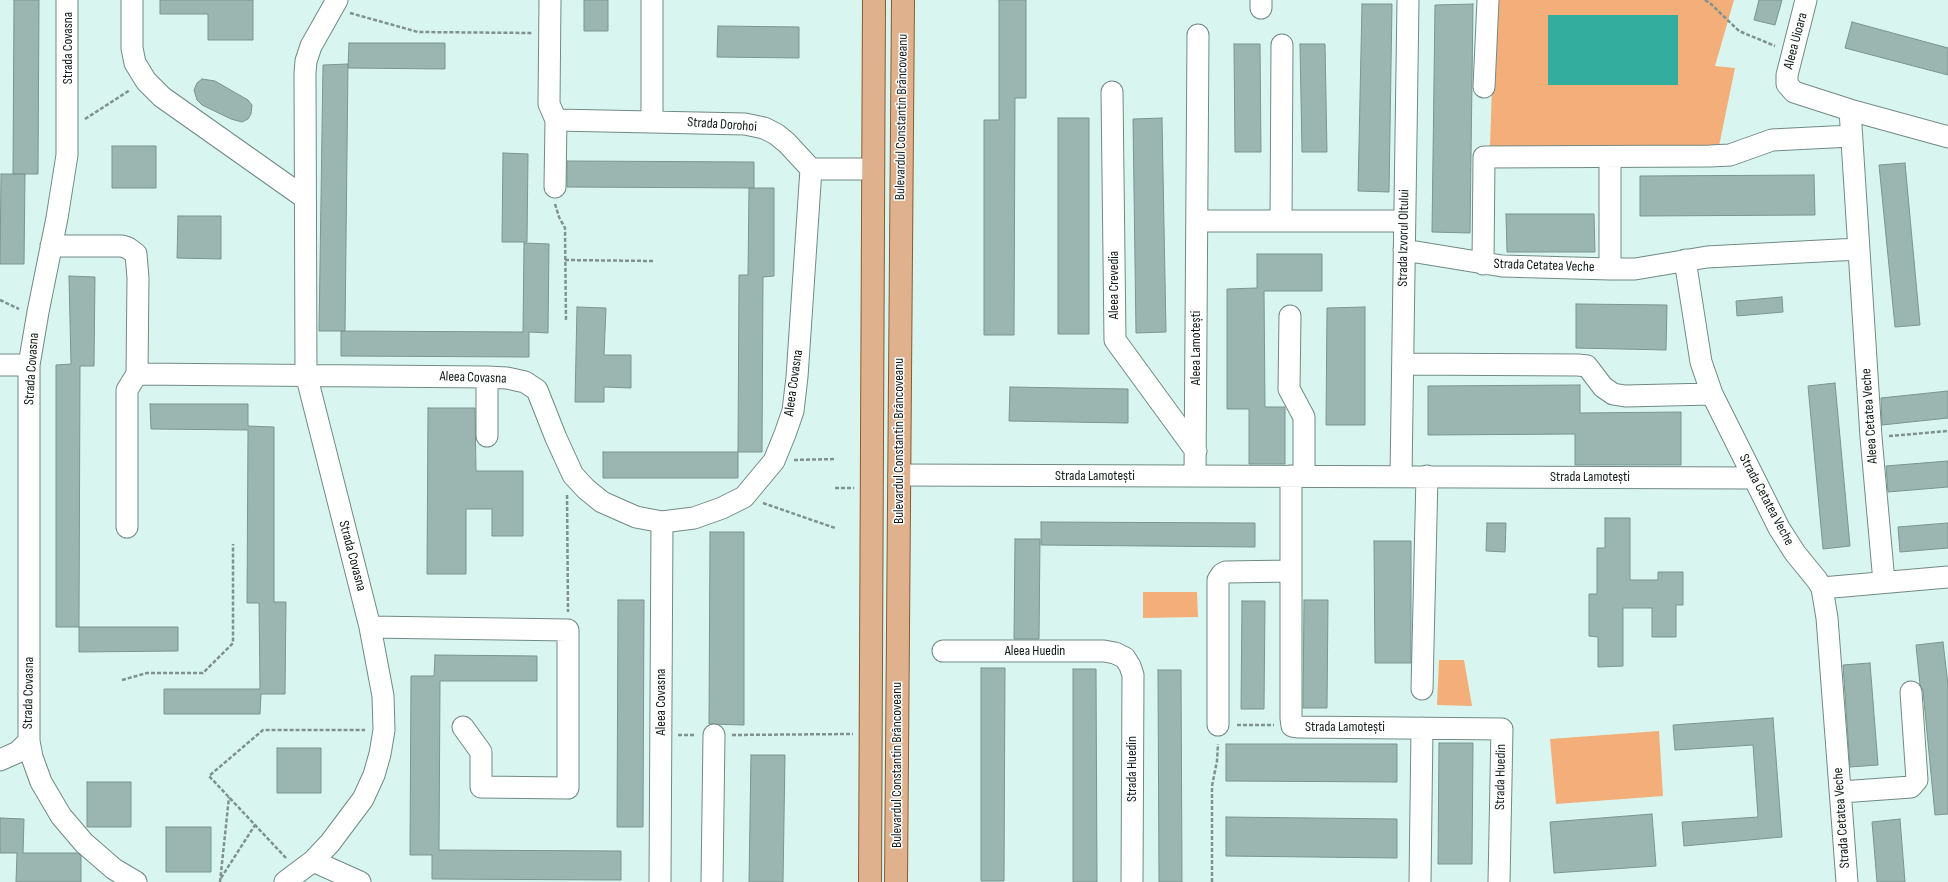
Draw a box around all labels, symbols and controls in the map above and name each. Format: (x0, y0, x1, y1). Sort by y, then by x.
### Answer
street label: Aleea Uioara (1780, 11, 1812, 71)
street label: Strada Covasna (60, 12, 76, 84)
street label: Bulevardul Constantin Brâncoveanu (892, 34, 912, 200)
street label: Strada Dorohoi (687, 114, 757, 136)
street label: Strada Izvorul Oltului (1395, 189, 1413, 287)
street label: Aleea Crevedia (1106, 251, 1122, 319)
street label: Strada Cetatea Veche (1493, 256, 1595, 276)
street label: Aleea Lamotești (1188, 311, 1204, 385)
street label: Strada Covasna (21, 332, 43, 406)
street label: Aleea Covasna (781, 349, 807, 417)
street label: Bulevardul Constantin Brâncoveanu (891, 358, 907, 524)
street label: Aleea Covasna (439, 368, 507, 388)
street label: Aleea Cetatea Veche (1858, 368, 1882, 464)
street label: Strada Cetatea Veche (1735, 452, 1797, 548)
street label: Strada Lamotești (1055, 468, 1135, 484)
street label: Strada Lamotești (1550, 469, 1630, 485)
street label: Strada Covasna (335, 519, 369, 593)
street label: Aleea Huedin (1005, 643, 1065, 659)
street label: Strada Covasna (20, 657, 38, 729)
street label: Aleea Covasna (653, 668, 669, 736)
street label: Bulevardul Constantin Brâncoveanu (889, 682, 905, 848)
street label: Strada Lamotești (1305, 719, 1385, 735)
street label: Strada Huedin (1124, 736, 1140, 802)
street label: Strada Huedin (1492, 744, 1510, 810)
street label: Strada Cetatea Veche (1830, 767, 1854, 869)

